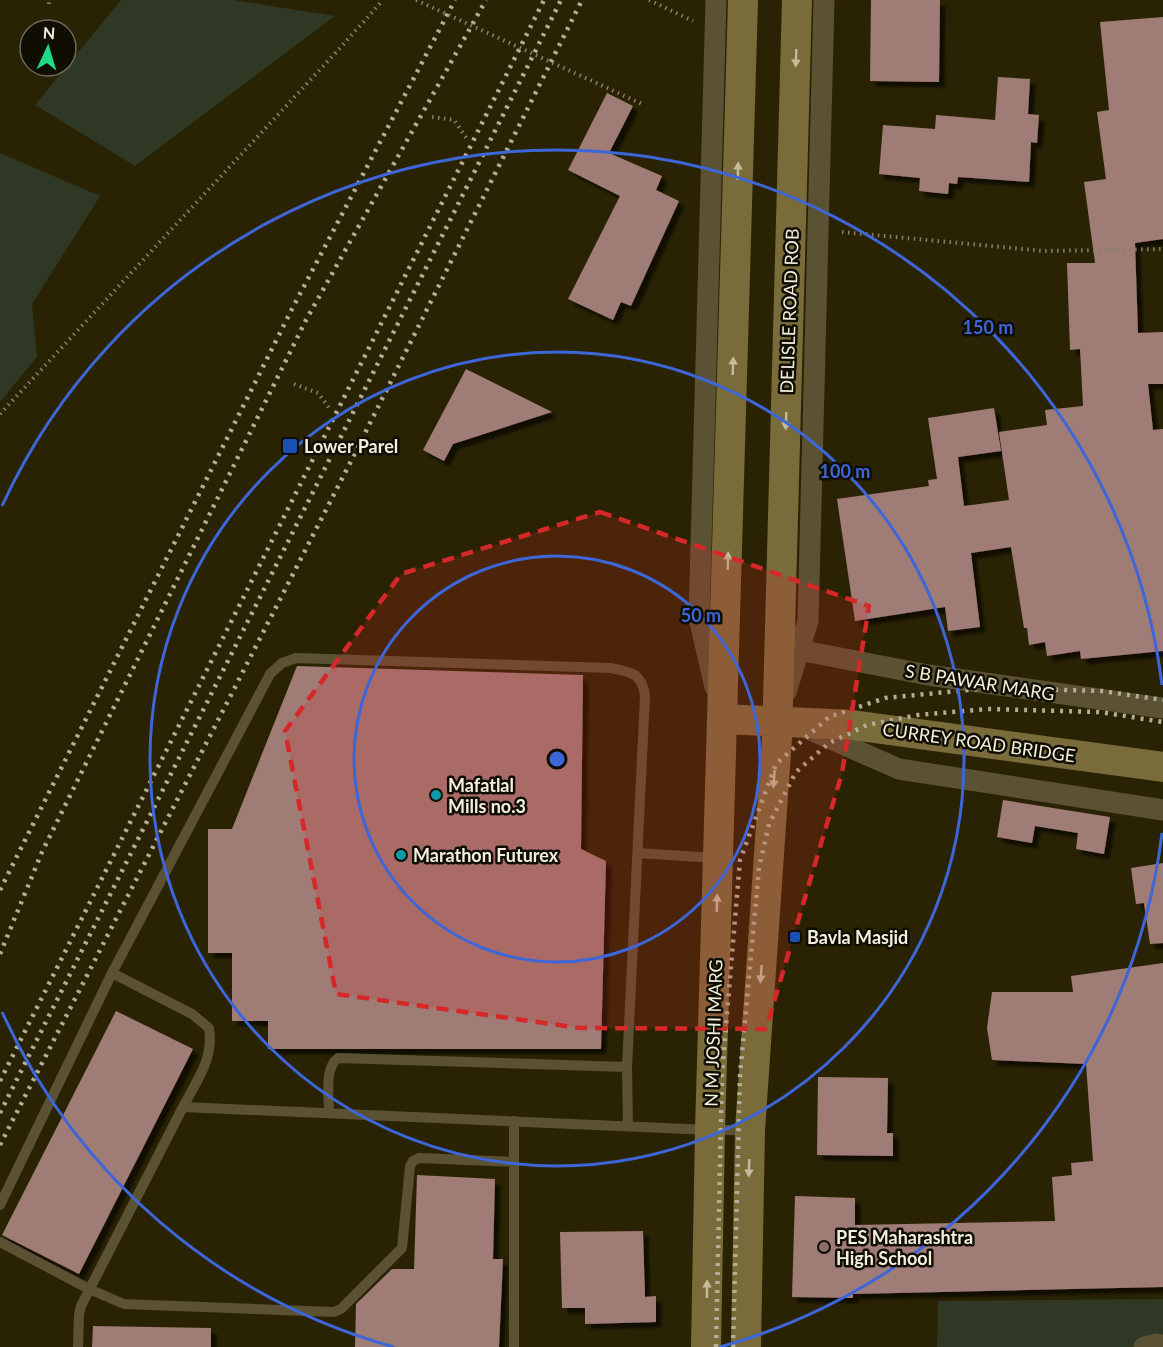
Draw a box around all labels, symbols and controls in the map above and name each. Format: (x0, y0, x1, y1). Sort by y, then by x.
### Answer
north arrow (18, 18, 78, 78)
text: N (42, 23, 56, 42)
one-way arrow (791, 49, 800, 68)
one-way arrow (733, 162, 743, 181)
street label: DELISLE ROAD ROB (775, 228, 803, 394)
text: 150 m (963, 316, 1013, 338)
one-way arrow (728, 357, 738, 376)
one-way arrow (781, 412, 790, 431)
place label: Lower Parel (304, 435, 398, 457)
marker: Lower Parel (281, 437, 299, 455)
text: 100 m (820, 460, 870, 482)
one-way arrow (723, 552, 732, 571)
text: 50 m (681, 604, 721, 626)
street label: S B PAWAR MARG (904, 659, 1056, 705)
street label: CURREY ROAD BRIDGE (881, 718, 1077, 766)
centre of rings (547, 749, 567, 769)
one-way arrow (770, 770, 779, 789)
place label: Mafatlal Mills no.3 (448, 774, 526, 817)
marker: Mafatlal Mills no.3 (429, 788, 443, 802)
place label: Marathon Futurex (413, 844, 559, 866)
marker: Marathon Futurex (394, 848, 408, 862)
one-way arrow (713, 894, 722, 913)
place label: Bavla Masjid (807, 926, 908, 948)
marker: Bavla Masjid (788, 930, 802, 944)
street label: N M JOSHI MARG (699, 959, 727, 1107)
one-way arrow (756, 964, 766, 983)
one-way arrow (744, 1159, 753, 1178)
place label: PES Maharashtra High School (836, 1226, 973, 1269)
marker: PES Maharashtra High School (817, 1240, 831, 1254)
one-way arrow (702, 1279, 712, 1298)

